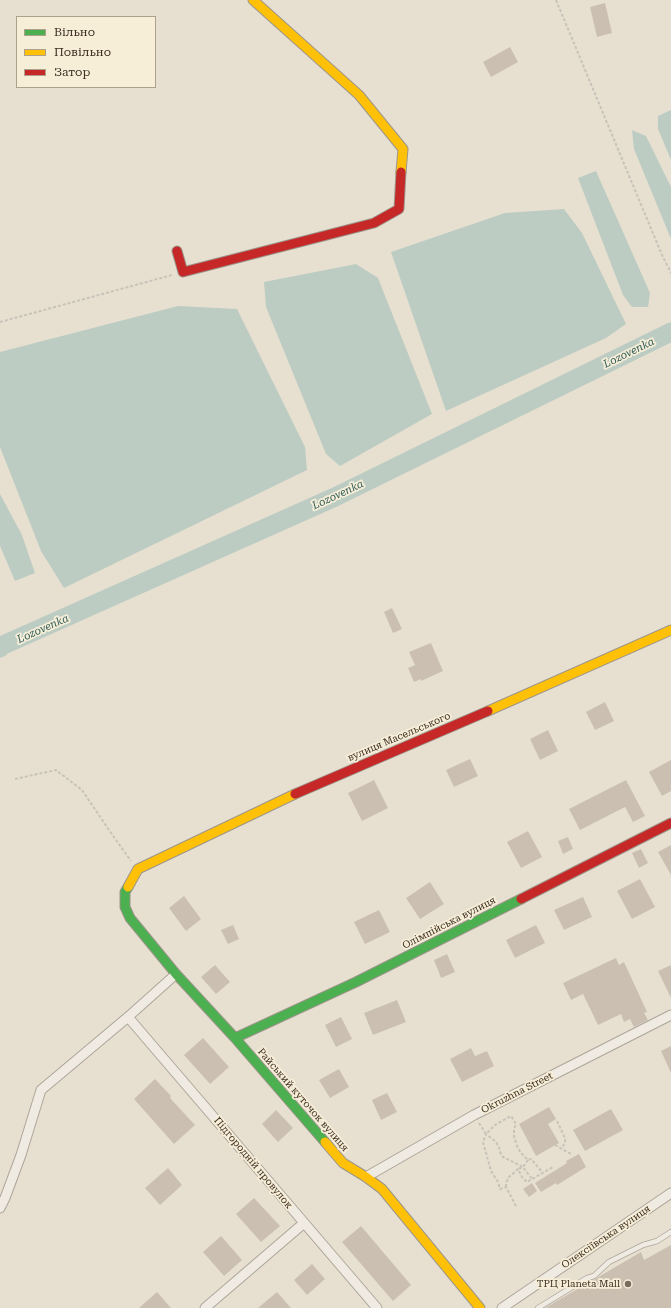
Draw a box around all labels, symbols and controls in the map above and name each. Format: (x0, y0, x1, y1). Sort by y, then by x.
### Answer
legend (16, 16, 156, 88)
text: Вільно (54, 25, 95, 39)
text: Повільно (54, 45, 111, 59)
text: Затор (54, 65, 90, 79)
water label: Lozovenka (601, 335, 657, 371)
water label: Lozovenka (310, 477, 366, 513)
water label: Lozovenka (15, 612, 71, 646)
street label: вулиця Масельського (346, 710, 452, 764)
street label: Олімпійська вулиця (400, 894, 498, 952)
street label: Райський куточок вулиця (255, 1046, 351, 1154)
street label: Okruzhna Street (479, 1070, 555, 1116)
street label: Підгородній провулок (211, 1115, 295, 1211)
street label: Олексіївська вулиця (559, 1203, 653, 1271)
place label: ТРЦ Planeta Mall (537, 1278, 620, 1290)
marker: ТРЦ Planeta Mall (623, 1279, 633, 1289)

